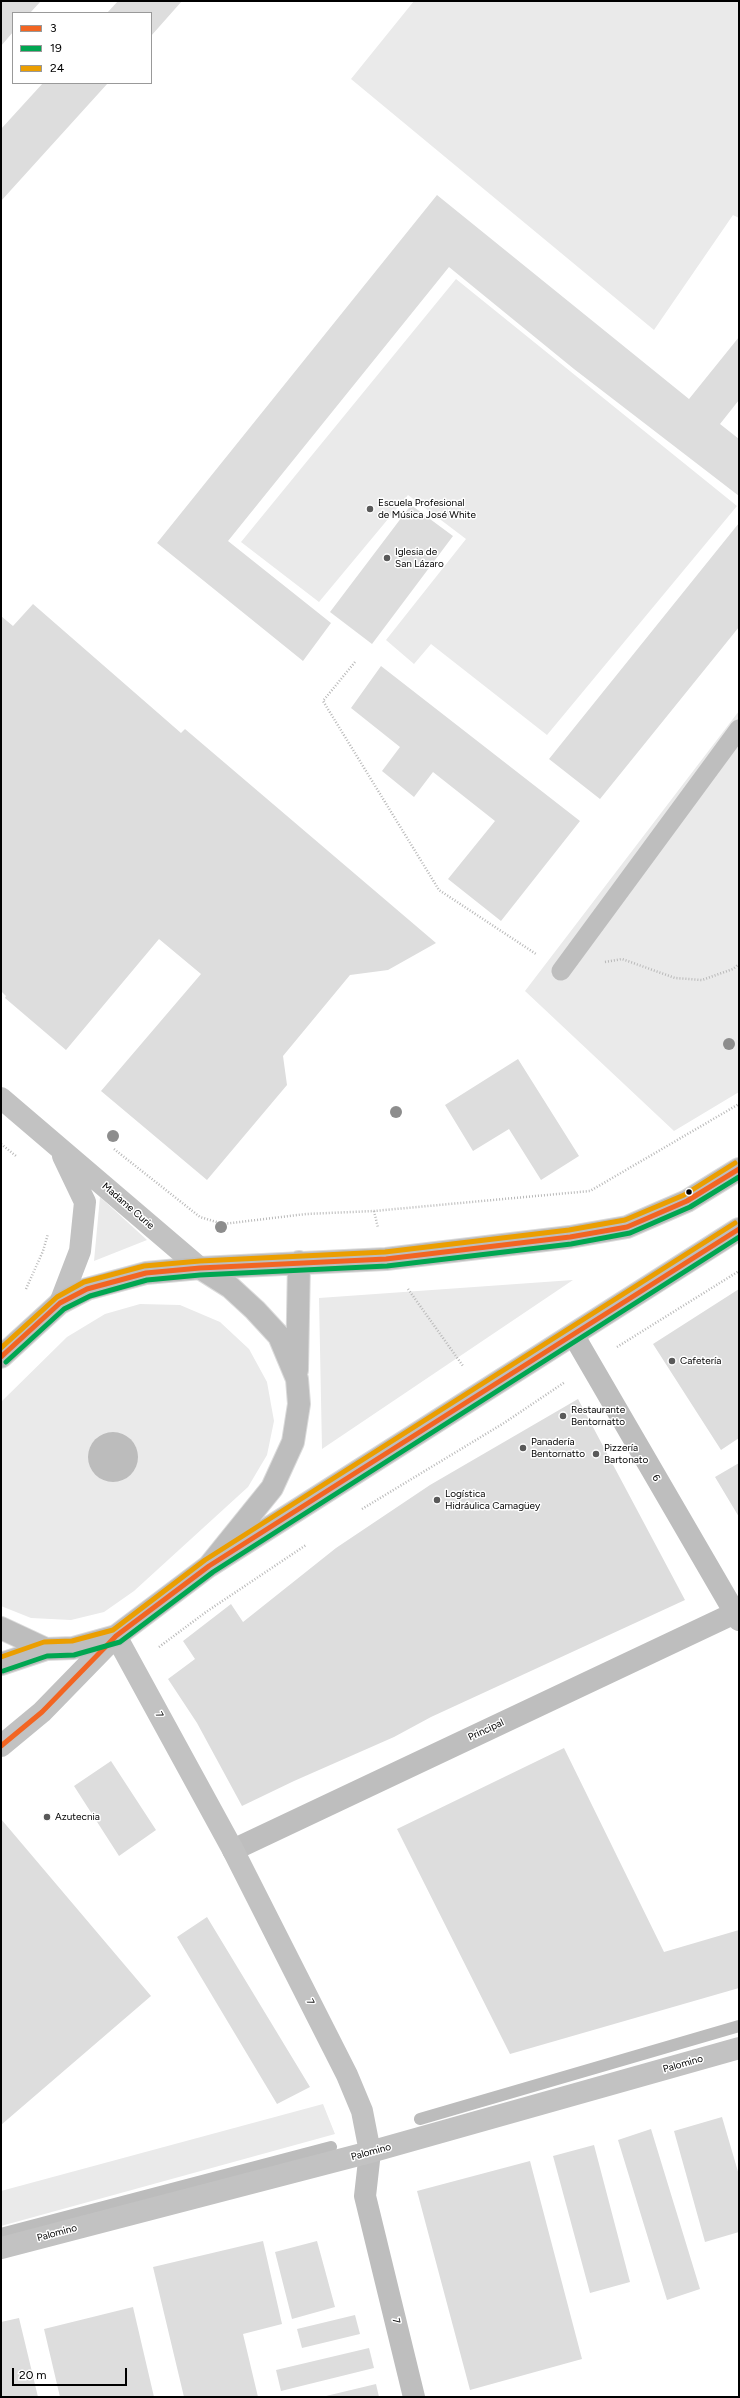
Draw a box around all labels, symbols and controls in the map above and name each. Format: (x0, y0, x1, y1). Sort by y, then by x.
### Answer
legend (12, 12, 152, 84)
text: 3 (50, 21, 57, 35)
text: 19 (50, 41, 62, 55)
text: 24 (50, 61, 64, 75)
place label: Escuela Profesional de Música José White (378, 497, 476, 520)
marker: Escuela Profesional de Música José White (365, 504, 375, 514)
place label: Iglesia de San Lázaro (395, 546, 444, 570)
marker: Iglesia de San Lázaro (382, 553, 392, 563)
street label: Madame Curie (100, 1180, 156, 1232)
unlabelled marker (684, 1187, 694, 1197)
place label: Cafetería (680, 1355, 721, 1367)
marker: Cafetería (667, 1356, 677, 1366)
place label: Restaurante Bentornatto (571, 1404, 625, 1428)
marker: Restaurante Bentornatto (558, 1411, 568, 1421)
place label: Panadería Bentornatto (531, 1436, 585, 1460)
place label: Pizzería Bartonato (604, 1442, 648, 1466)
marker: Panadería Bentornatto (518, 1443, 528, 1453)
marker: Pizzería Bartonato (591, 1449, 601, 1459)
street label: 6 (649, 1473, 663, 1483)
place label: Logística Hidráulica Camagüey (445, 1488, 540, 1512)
marker: Logística Hidráulica Camagüey (432, 1495, 442, 1505)
street label: 7 (152, 1710, 166, 1720)
street label: Principal (466, 1717, 506, 1743)
place label: Azutecnia (55, 1811, 100, 1823)
marker: Azutecnia (42, 1812, 52, 1822)
street label: 7 (303, 1997, 317, 2007)
street label: Palomino (662, 2053, 704, 2075)
street label: Palomino (350, 2141, 392, 2163)
street label: Palomino (36, 2222, 78, 2244)
street label: 7 (390, 2317, 402, 2325)
scale bar (14, 2360, 129, 2386)
text: 20 m (19, 2368, 47, 2382)

